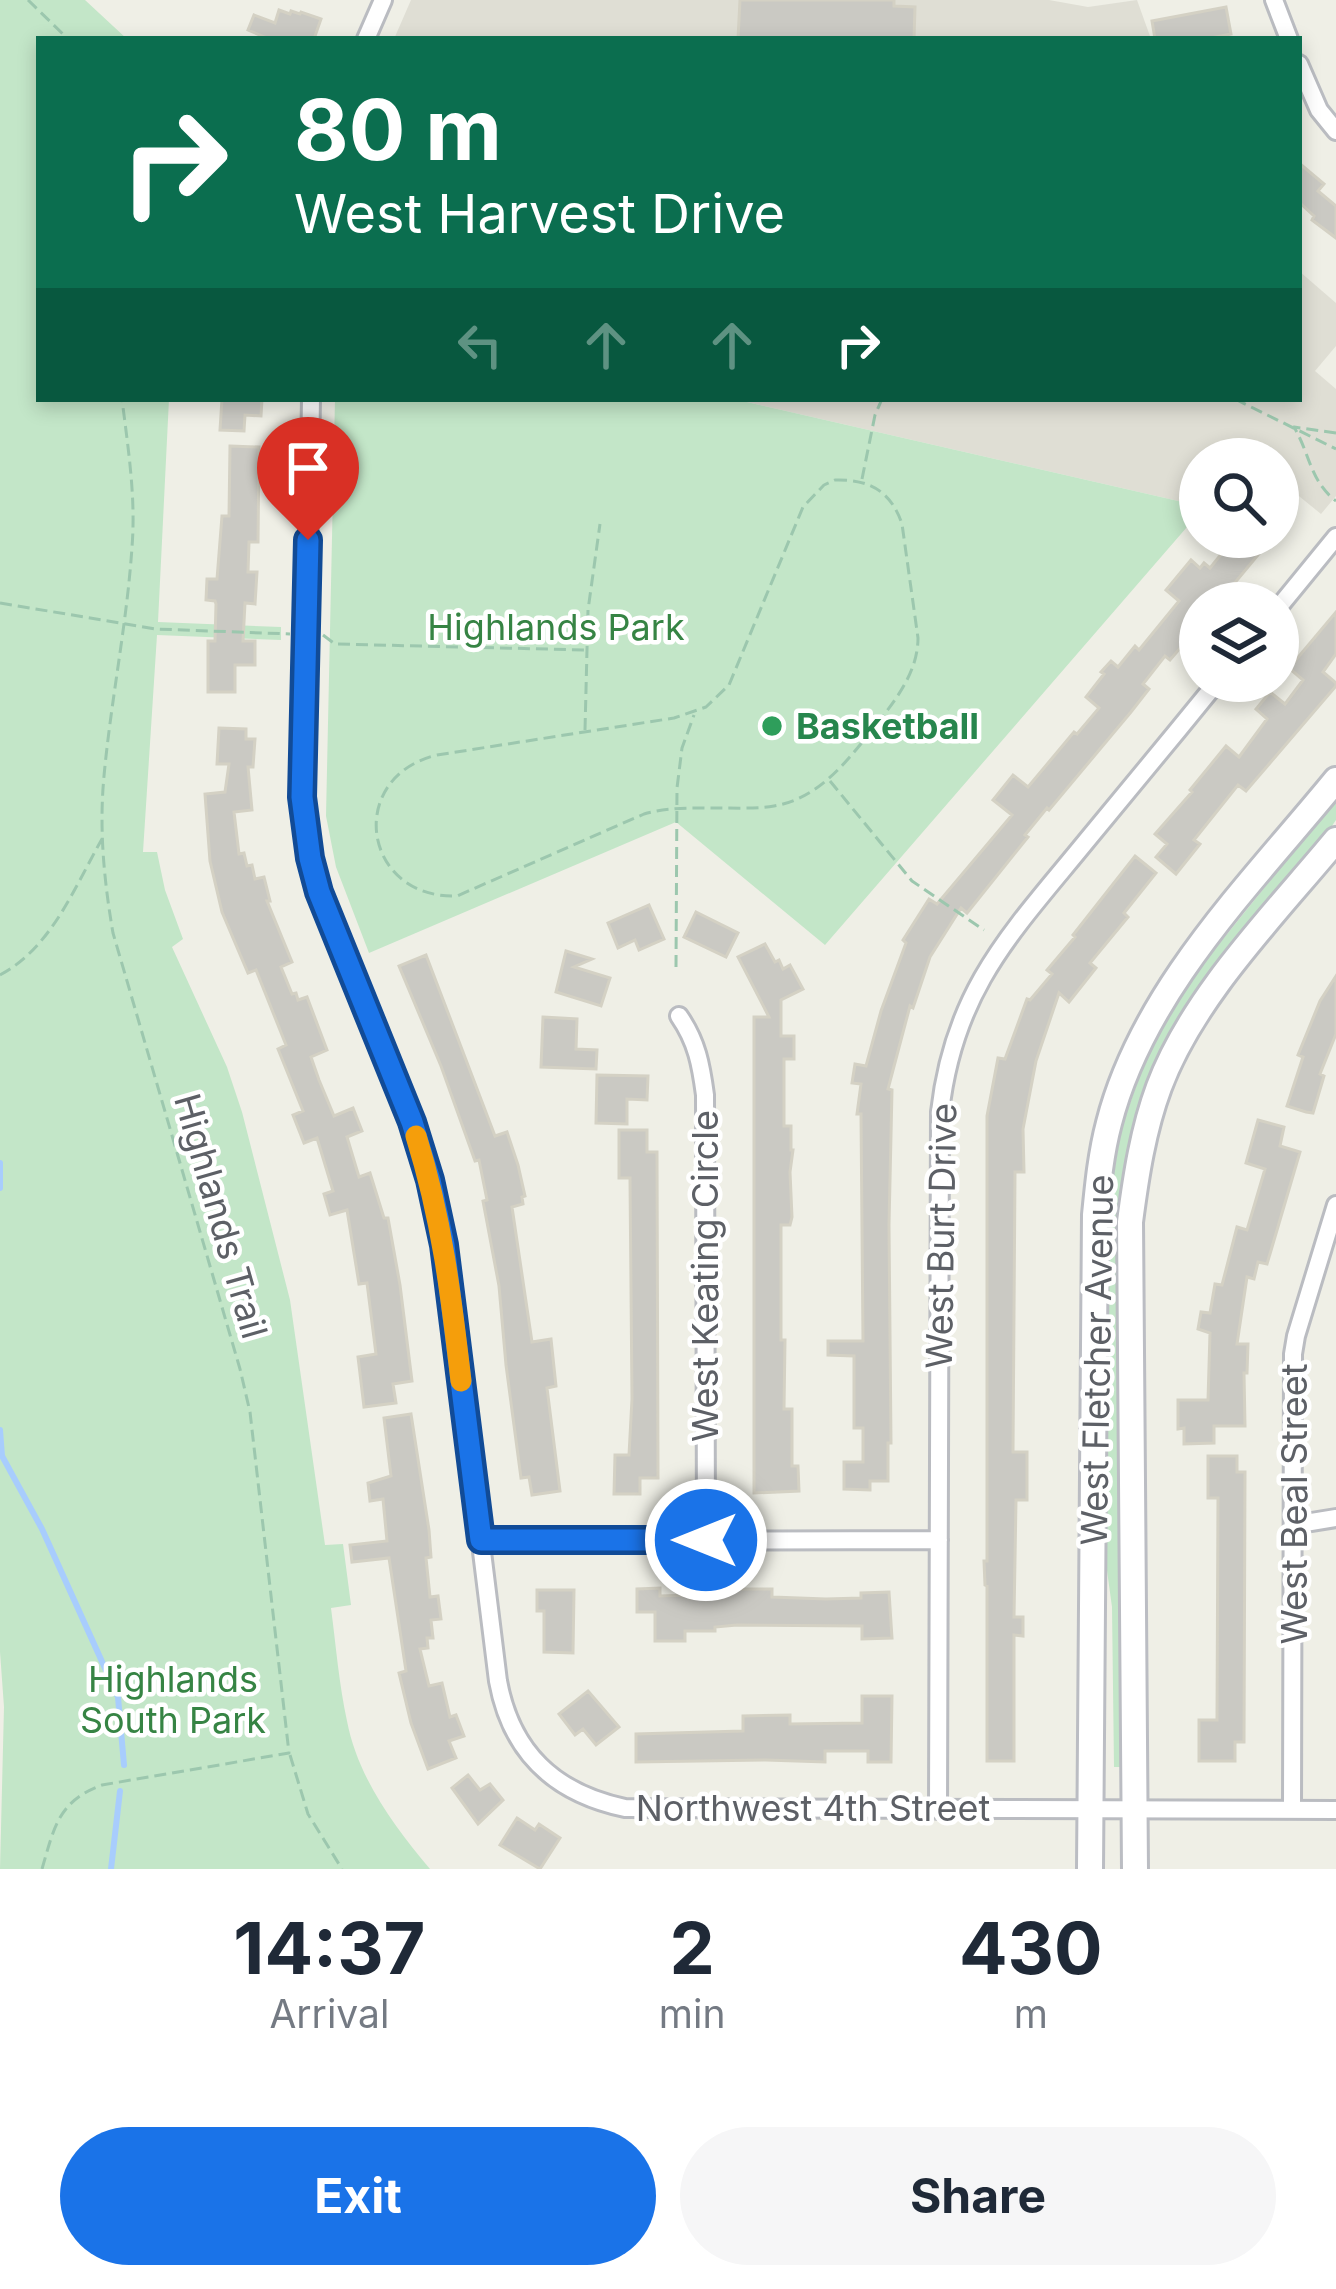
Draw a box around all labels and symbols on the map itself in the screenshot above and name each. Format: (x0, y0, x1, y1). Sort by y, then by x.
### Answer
pin (257, 417, 359, 540)
park label: Highlands Park (427, 605, 685, 649)
place label: Basketball (796, 704, 979, 748)
marker: Basketball (759, 713, 785, 739)
street label: Highlands Trail (165, 1089, 277, 1343)
street label: West Burt Drive (917, 1103, 965, 1369)
street label: West Keating Circle (683, 1110, 727, 1442)
street label: West Fletcher Avenue (1072, 1174, 1122, 1546)
street label: West Beal Street (1272, 1363, 1316, 1645)
position arrow (643, 1477, 769, 1603)
park label: Highlands South Park (80, 1657, 266, 1742)
street label: Northwest 4th Street (636, 1786, 991, 1830)

